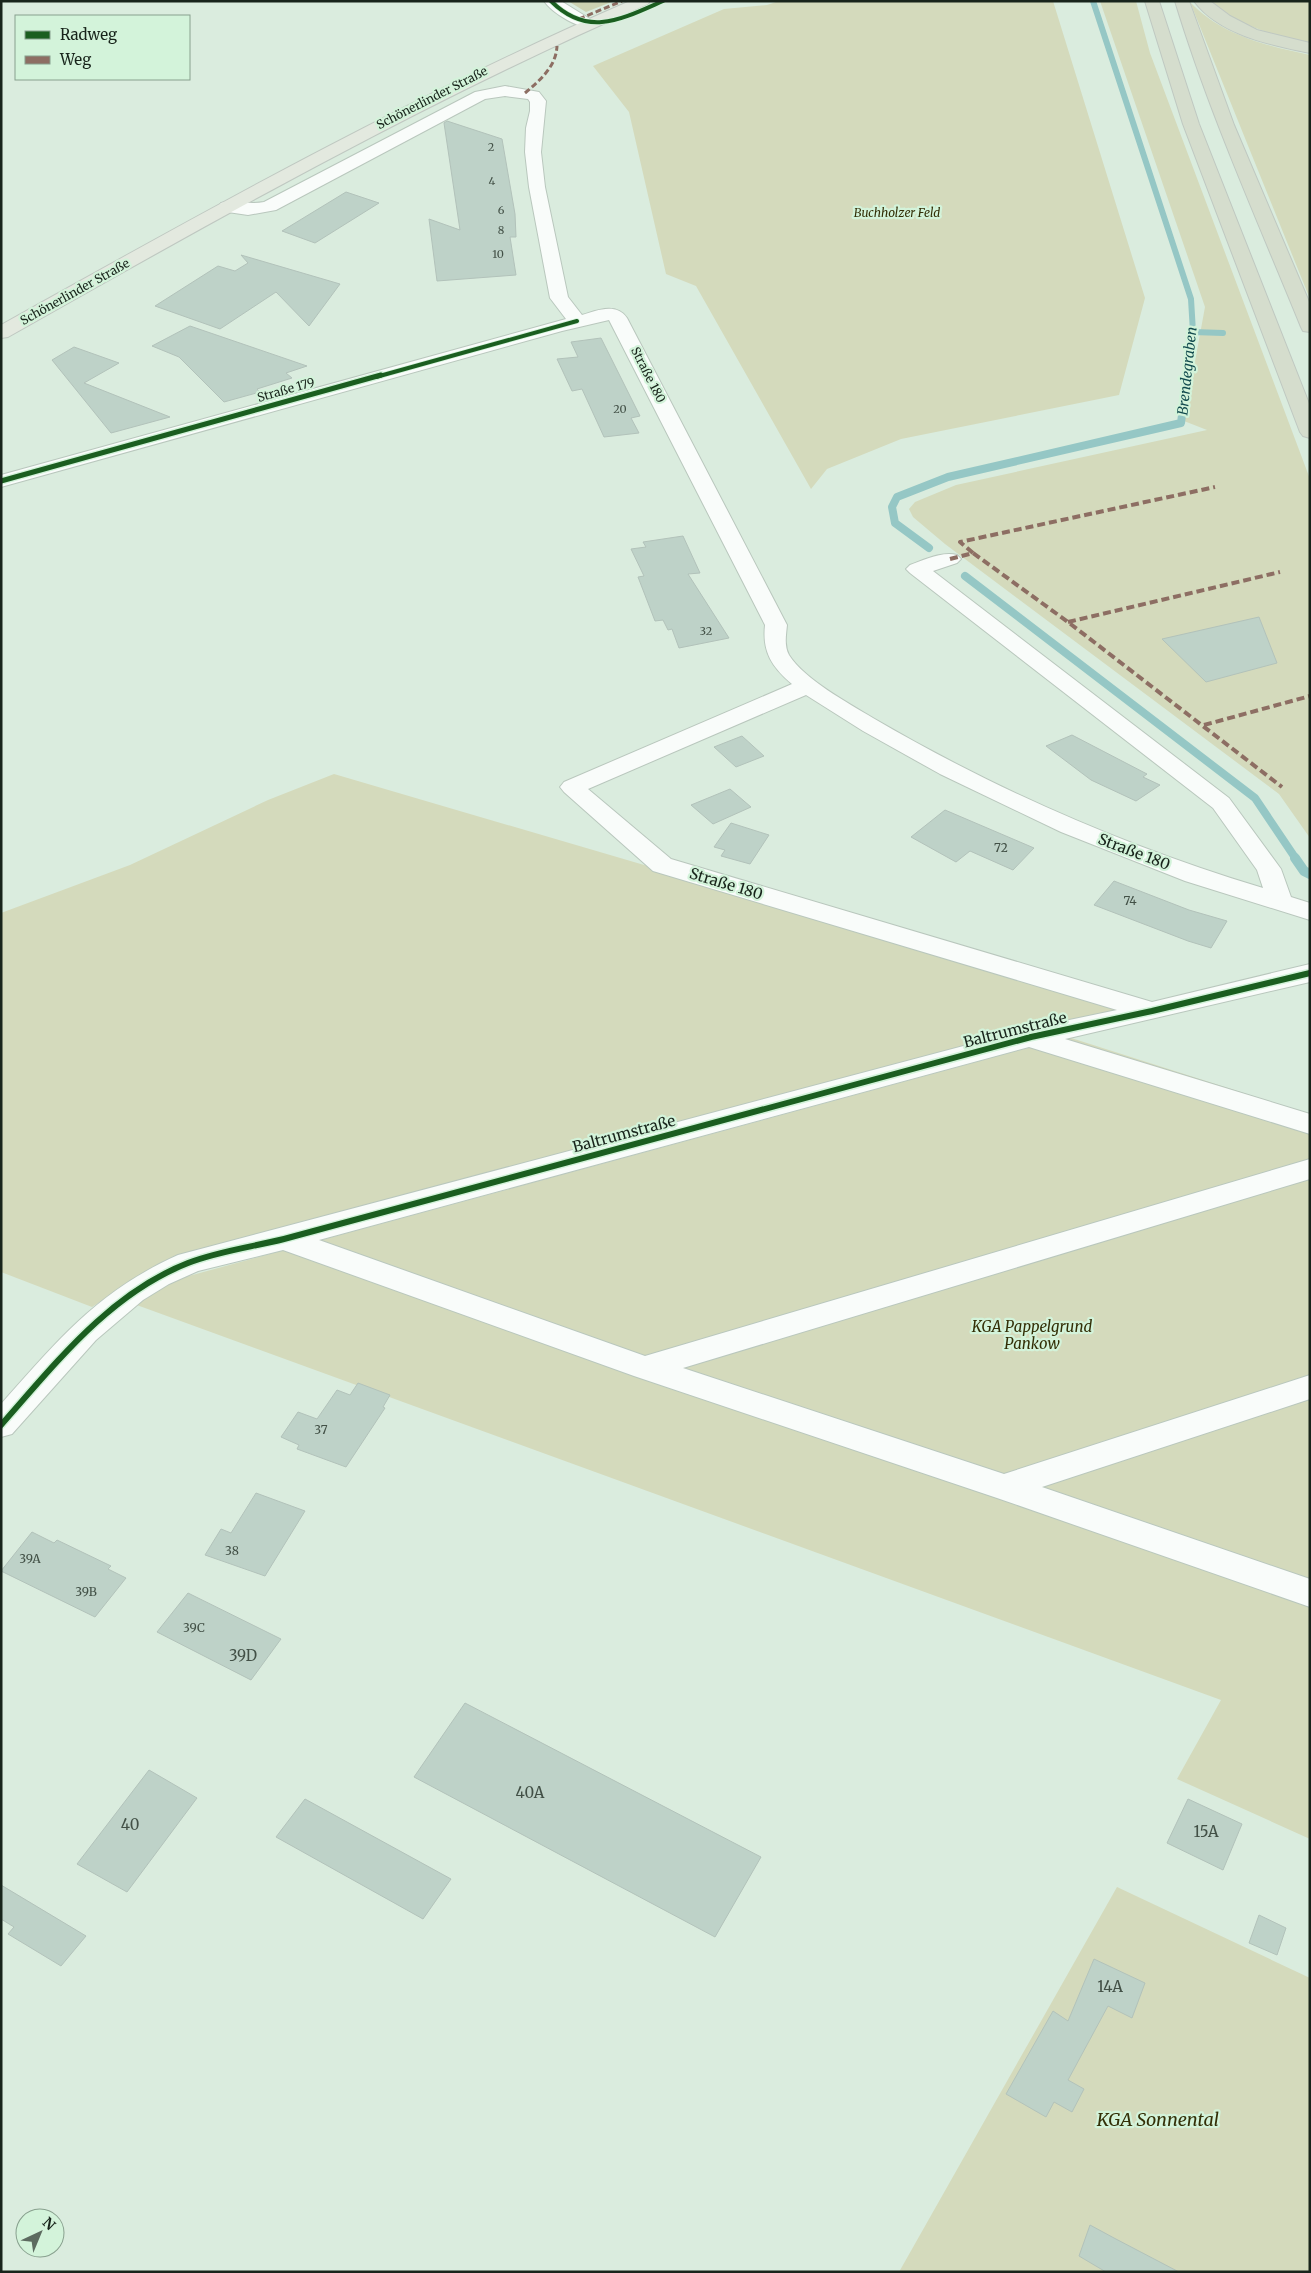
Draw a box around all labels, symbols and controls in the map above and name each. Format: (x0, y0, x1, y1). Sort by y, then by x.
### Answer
legend (15, 15, 190, 80)
text: Radweg (60, 25, 117, 44)
text: Weg (59, 50, 91, 69)
street label: Schönerlinder Straße (374, 63, 490, 132)
house number: 2 (488, 140, 494, 154)
house number: 4 (489, 174, 496, 188)
house number: 6 (498, 203, 505, 217)
park label: Buchholzer Feld (854, 205, 940, 220)
house number: 8 (498, 223, 505, 237)
house number: 10 (492, 247, 504, 261)
street label: Schönerlinder Straße (18, 255, 132, 328)
water label: Brendegraben (1173, 326, 1201, 416)
street label: Straße 180 (628, 344, 669, 405)
street label: Straße 179 (255, 374, 316, 405)
house number: 20 (613, 402, 627, 416)
house number: 32 (700, 624, 712, 638)
street label: Straße 180 (1095, 829, 1173, 874)
house number: 72 (994, 840, 1008, 855)
street label: Straße 180 (687, 863, 765, 904)
house number: 74 (1123, 893, 1137, 908)
street label: Baltrumstraße (961, 1007, 1069, 1052)
street label: Baltrumstraße (570, 1111, 678, 1156)
park label: KGA Pappelgrund Pankow (971, 1317, 1092, 1353)
house number: 37 (314, 1422, 328, 1437)
house number: 38 (225, 1543, 239, 1558)
house number: 39A (19, 1551, 41, 1566)
house number: 39B (75, 1584, 97, 1599)
house number: 39C (183, 1620, 205, 1635)
house number: 39D (229, 1646, 257, 1665)
house number: 40A (516, 1783, 545, 1802)
house number: 40 (121, 1815, 139, 1834)
house number: 15A (1193, 1822, 1219, 1841)
house number: 14A (1097, 1977, 1123, 1996)
park label: KGA Sonnental (1096, 2108, 1219, 2131)
north arrow (15, 2208, 65, 2258)
text: N (39, 2213, 59, 2234)

